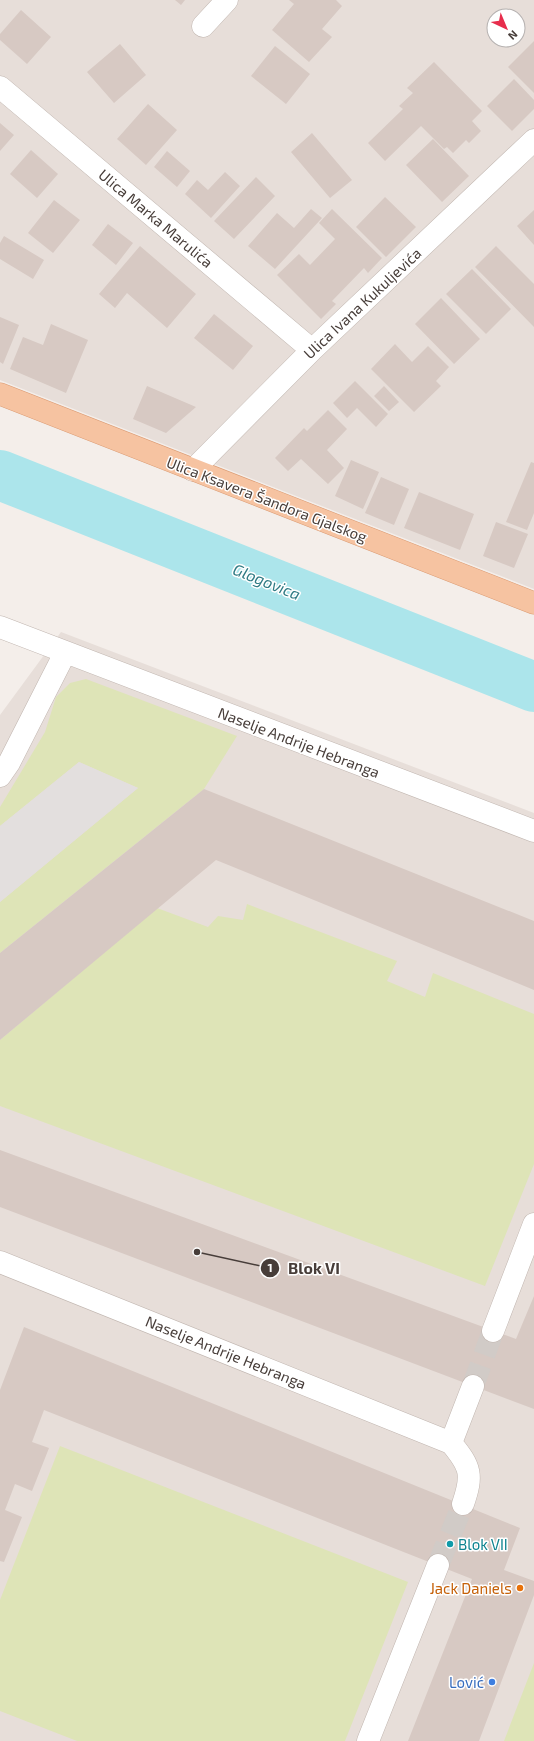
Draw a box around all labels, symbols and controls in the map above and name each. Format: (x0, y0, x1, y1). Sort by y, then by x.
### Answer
north arrow (486, 8, 526, 48)
text: N (506, 28, 521, 43)
street label: Ulica Marka Marulića (95, 165, 217, 271)
street label: Ulica Ivana Kukuljevića (299, 244, 425, 363)
street label: Ulica Ksavera Šandora Gjalskog (164, 452, 370, 547)
water label: Glogovica (230, 559, 304, 603)
street label: Naselje Andrije Hebranga (215, 703, 382, 782)
callout: Blok VI (260, 1254, 348, 1282)
text: Blok VI (288, 1258, 340, 1277)
text: 1 (267, 1260, 273, 1274)
street label: Naselje Andrije Hebranga (143, 1312, 309, 1393)
place label: Blok VII (458, 1535, 508, 1553)
marker: Blok VII (445, 1539, 455, 1549)
place label: Jack Daniels (430, 1579, 512, 1597)
marker: Jack Daniels (515, 1583, 525, 1593)
place label: Lović (449, 1673, 484, 1691)
marker: Lović (487, 1677, 497, 1687)

